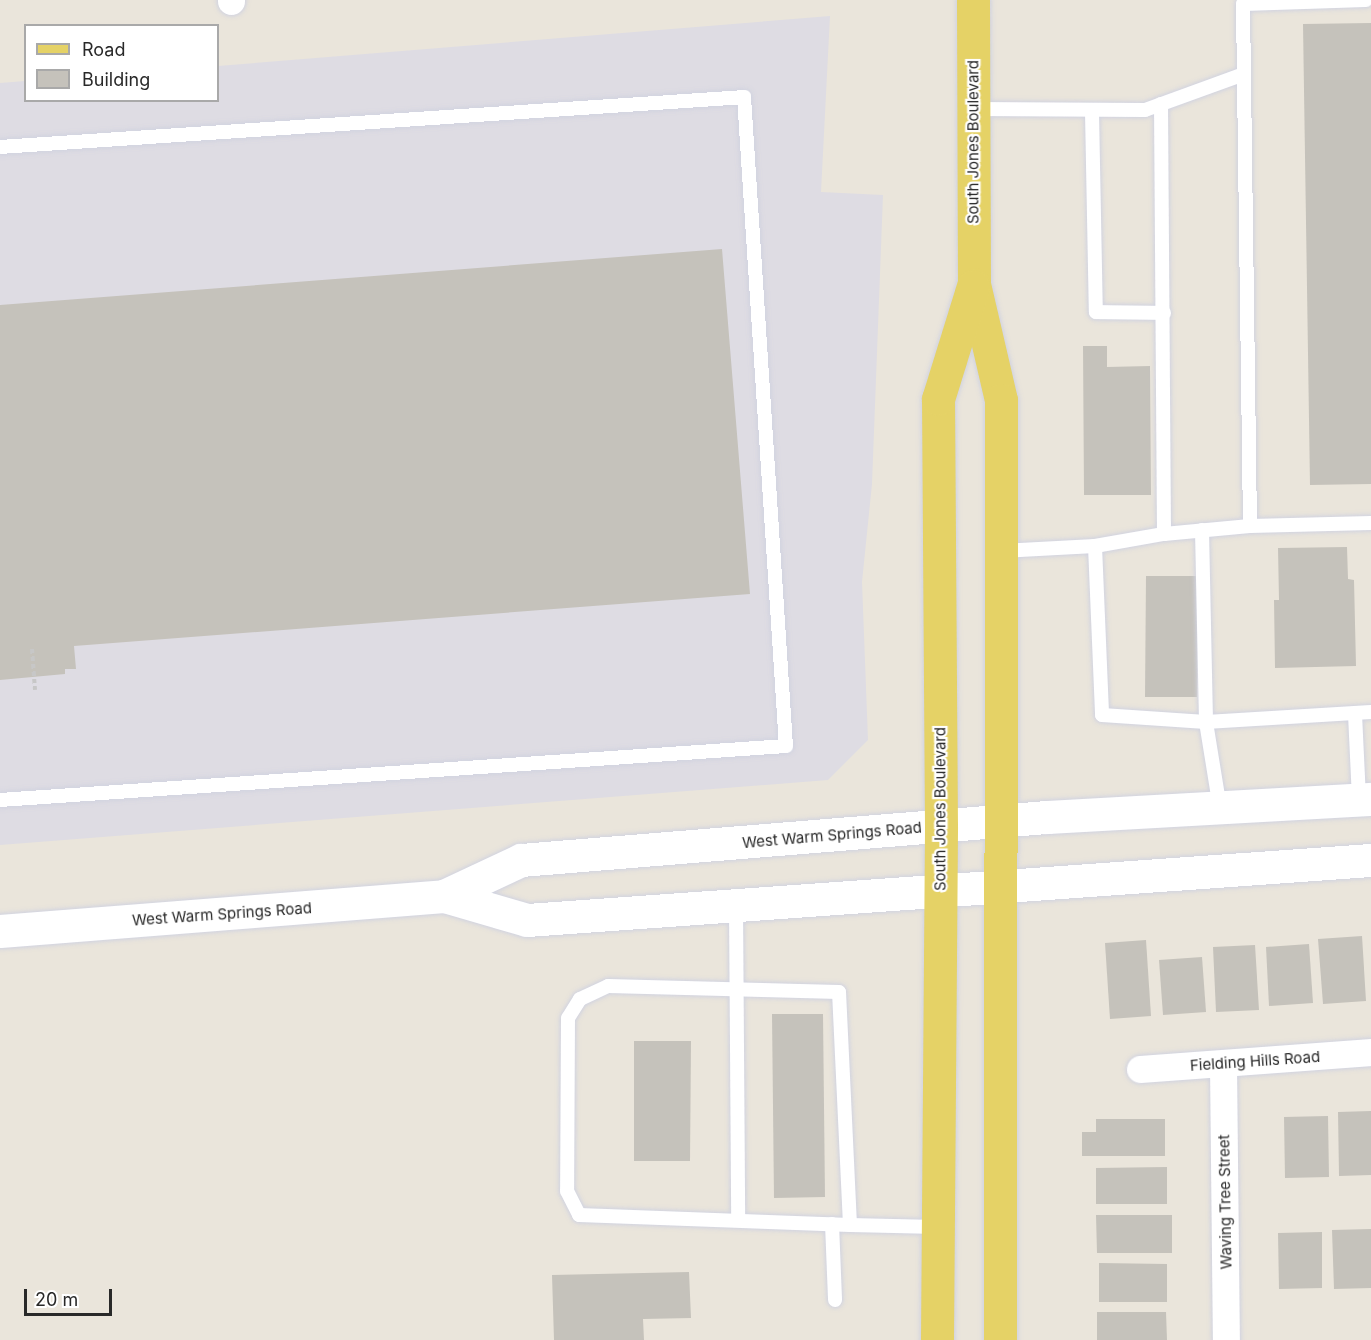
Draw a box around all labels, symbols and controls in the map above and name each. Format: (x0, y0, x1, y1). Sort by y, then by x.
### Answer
legend (24, 24, 219, 102)
text: Road (82, 39, 125, 60)
street label: South Jones Boulevard (964, 60, 982, 224)
text: Building (82, 69, 150, 90)
street label: South Jones Boulevard (931, 727, 949, 891)
street label: West Warm Springs Road (741, 818, 923, 852)
street label: West Warm Springs Road (131, 899, 313, 929)
street label: Fielding Hills Road (1189, 1047, 1321, 1075)
street label: Waving Tree Street (1215, 1134, 1235, 1270)
scale bar (27, 1277, 116, 1315)
text: 20 m (35, 1289, 78, 1310)

